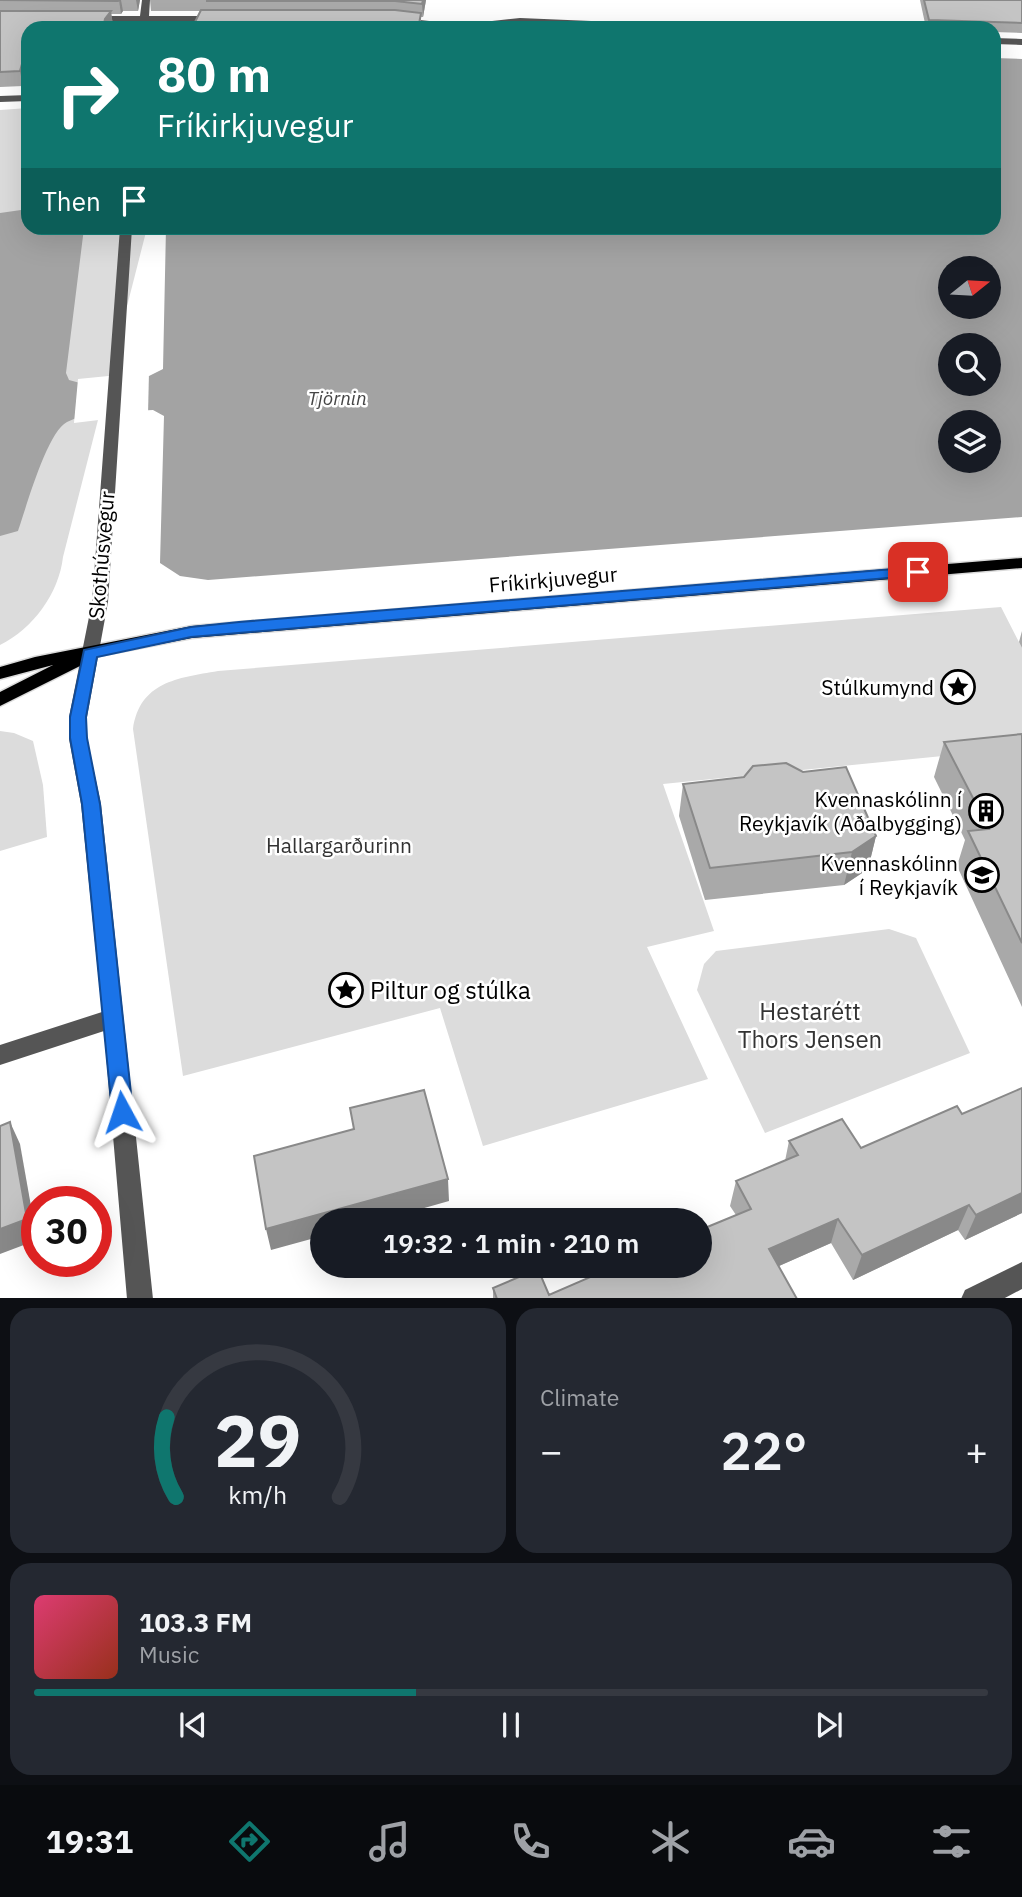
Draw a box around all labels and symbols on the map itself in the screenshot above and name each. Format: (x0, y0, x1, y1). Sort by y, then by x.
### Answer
north arrow (938, 256, 1001, 318)
water label: Tjörnin (307, 386, 367, 410)
street label: Skothúsvegur (81, 490, 121, 620)
pin (888, 542, 948, 602)
street label: Fríkirkjuvegur (488, 559, 619, 599)
place icon: Stúlkumynd (939, 668, 977, 706)
place label: Stúlkumynd (821, 673, 934, 701)
place label: Kvennaskólinn í Reykjavík (Aðalbygging) (739, 785, 962, 837)
building icon: Kvennaskólinn í Reykjavík (Aðalbygging) (967, 792, 1005, 830)
park label: Hallargarðurinn (266, 831, 412, 859)
place label: Kvennaskólinn í Reykjavík (821, 849, 958, 901)
school or university icon: Kvennaskólinn í Reykjavík (963, 856, 1001, 894)
place icon: Piltur og stúlka (327, 971, 365, 1009)
place label: Piltur og stúlka (370, 974, 531, 1006)
park label: Hestarétt Thors Jensen (738, 995, 882, 1055)
position arrow (85, 1075, 159, 1149)
speed limit sign: 30 (21, 1186, 112, 1277)

